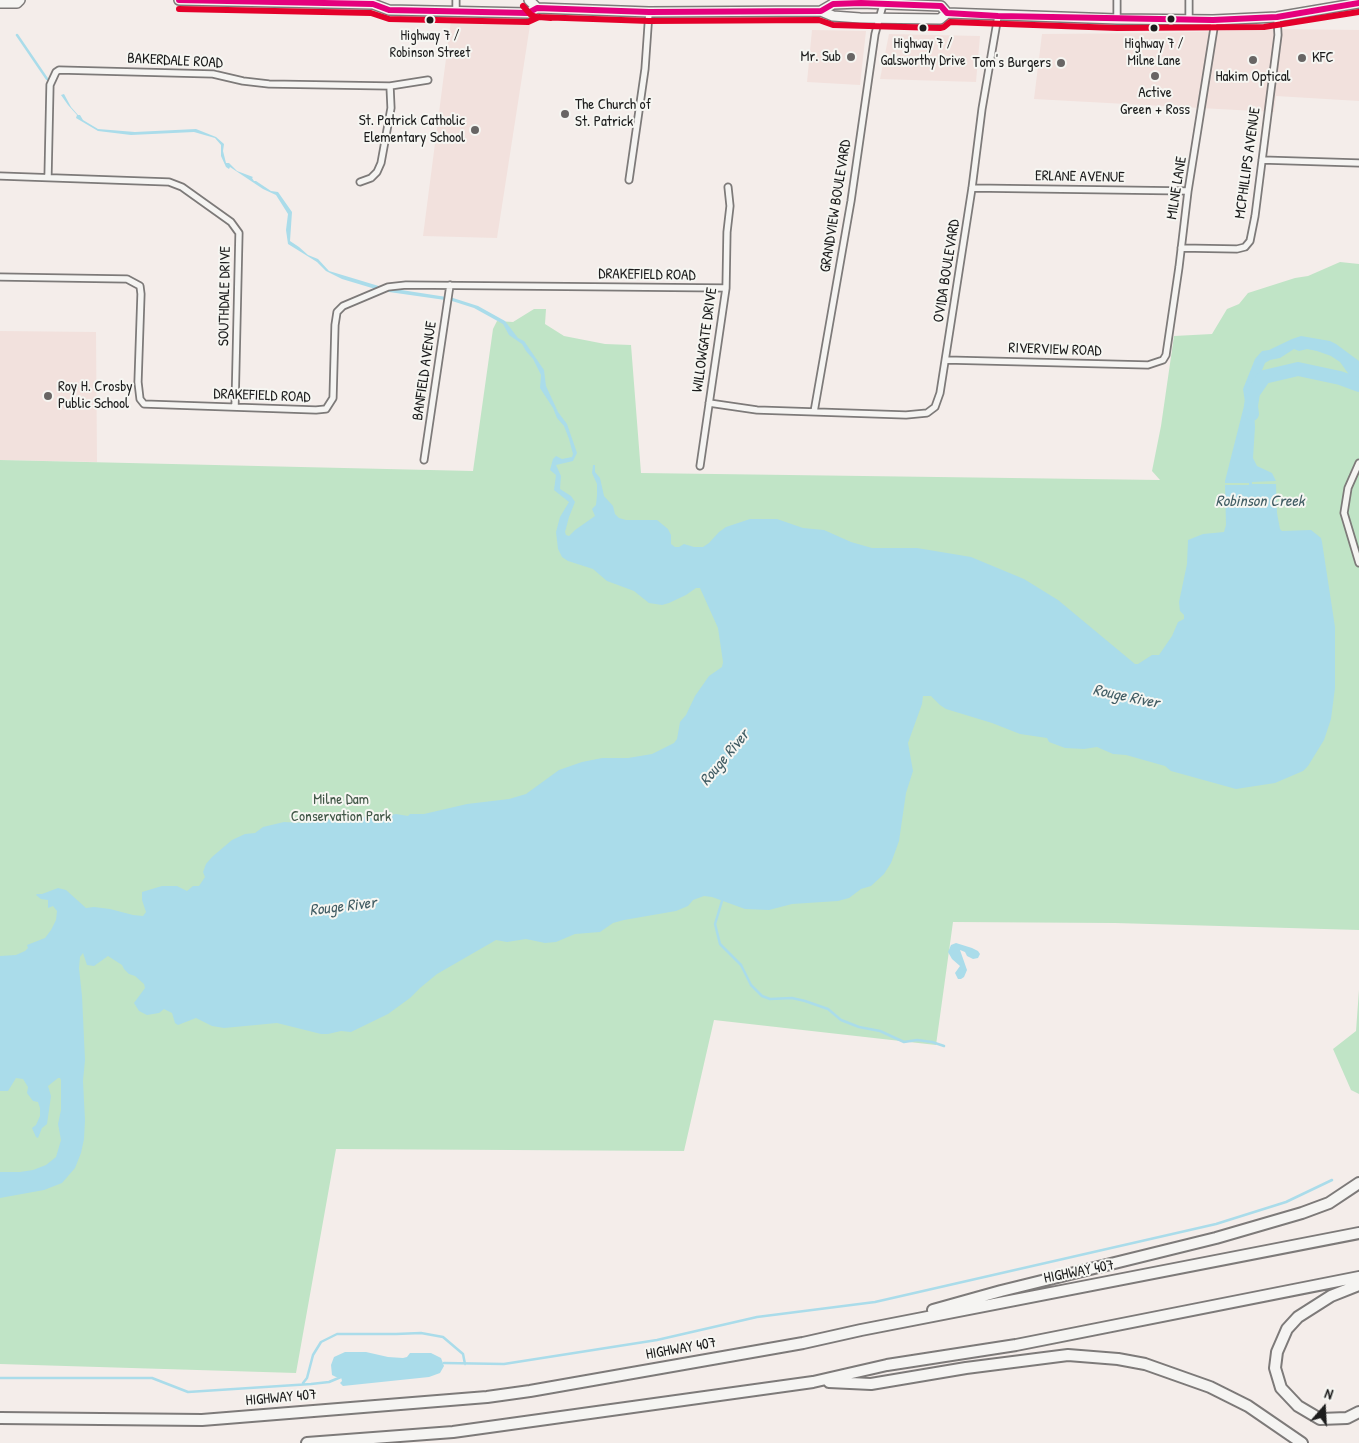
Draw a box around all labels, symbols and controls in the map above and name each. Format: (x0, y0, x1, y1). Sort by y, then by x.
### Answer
unlabelled marker (1166, 14, 1176, 24)
marker: Highway 7 / Robinson Street (425, 15, 435, 25)
marker: Highway 7 / Galsworthy Drive (918, 23, 928, 33)
marker: Highway 7 / Milne Lane (1149, 23, 1159, 33)
place label: Highway 7 / Robinson Street (390, 28, 470, 60)
place label: Highway 7 / Galsworthy Drive (880, 36, 966, 68)
place label: Highway 7 / Milne Lane (1125, 36, 1183, 68)
place label: Mr. Sub (801, 48, 841, 66)
place label: KFC (1312, 49, 1334, 67)
street label: BAKERDALE ROAD (127, 50, 223, 72)
marker: Mr. Sub (845, 51, 857, 63)
marker: KFC (1296, 52, 1308, 64)
place label: Tom's Burgers (972, 54, 1051, 72)
marker: Hakim Optical (1247, 54, 1259, 66)
marker: Tom's Burgers (1055, 57, 1067, 69)
place label: Hakim Optical (1215, 68, 1291, 86)
marker: Active Green + Ross (1149, 70, 1161, 82)
place label: Active Green + Ross (1120, 84, 1190, 119)
place label: The Church of St. Patrick (575, 96, 651, 131)
street label: MCPHILLIPS AVENUE (1231, 106, 1265, 220)
marker: The Church of St. Patrick (559, 108, 571, 120)
place label: St. Patrick Catholic Elementary School (359, 112, 465, 147)
marker: St. Patrick Catholic Elementary School (469, 124, 481, 136)
street label: GRANDVIEW BOULEVARD (817, 139, 855, 273)
street label: MILNE LANE (1163, 155, 1191, 221)
street label: ERLANE AVENUE (1035, 167, 1125, 187)
street label: OVIDA BOULEVARD (930, 218, 964, 324)
street label: SOUTHDALE DRIVE (215, 246, 235, 346)
street label: DRAKEFIELD ROAD (598, 265, 696, 285)
street label: WILLOWGATE DRIVE (689, 286, 721, 394)
street label: BANFIELD AVENUE (409, 320, 441, 422)
street label: RIVERVIEW ROAD (1008, 339, 1102, 361)
place label: Roy H. Crosby Public School (58, 378, 133, 413)
street label: DRAKEFIELD ROAD (213, 385, 311, 407)
marker: Roy H. Crosby Public School (42, 390, 54, 402)
water label: Robinson Creek (1216, 492, 1304, 512)
water label: Rouge River (1091, 681, 1161, 713)
water label: Rouge River (696, 726, 754, 790)
park label: Milne Dam Conservation Park (291, 791, 391, 826)
water label: Rouge River (309, 893, 377, 921)
street label: HIGHWAY 407 (1042, 1256, 1116, 1288)
street label: HIGHWAY 407 (644, 1334, 718, 1364)
north arrow (1299, 1383, 1349, 1433)
text: N (1322, 1383, 1336, 1404)
street label: HIGHWAY 407 (245, 1386, 317, 1410)

